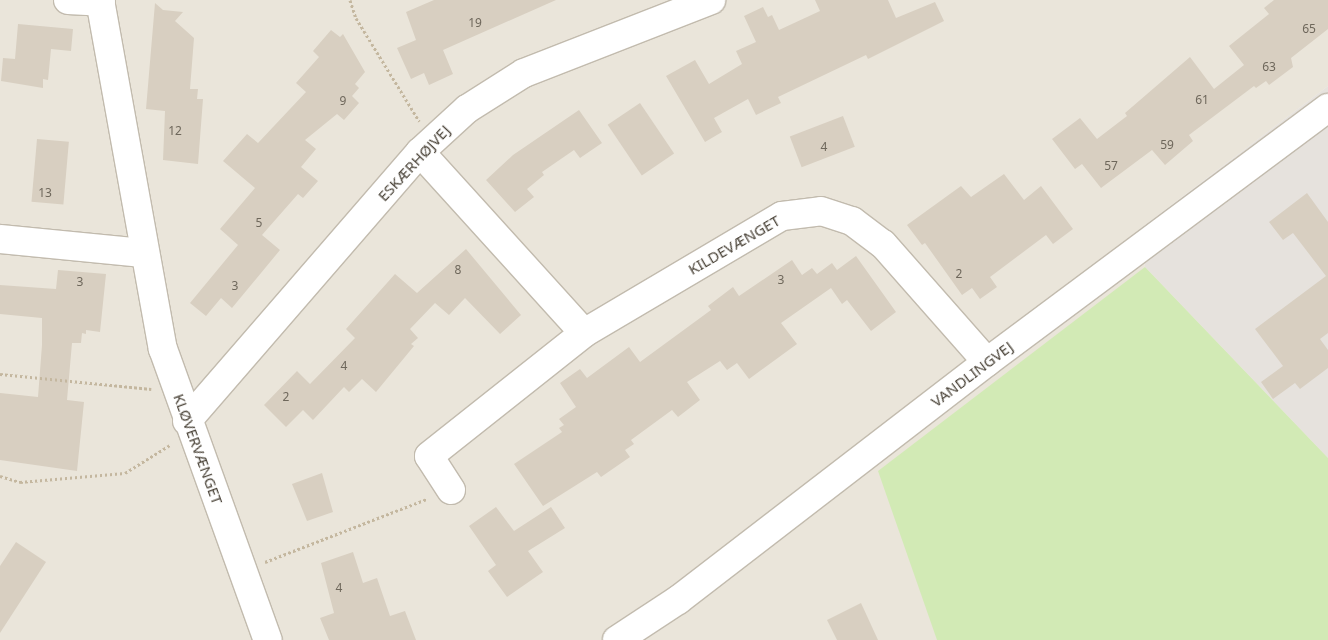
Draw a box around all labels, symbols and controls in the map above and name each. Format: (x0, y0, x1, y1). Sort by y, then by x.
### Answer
house number: 19 (468, 16, 482, 30)
house number: 65 (1302, 22, 1316, 36)
house number: 63 (1262, 60, 1276, 74)
house number: 61 (1195, 93, 1209, 107)
house number: 9 (340, 94, 346, 108)
street label: ESKÆRHØJVEJ (374, 121, 454, 205)
house number: 12 (168, 124, 182, 138)
house number: 59 (1160, 138, 1174, 152)
house number: 4 (821, 140, 827, 154)
house number: 57 (1104, 159, 1118, 173)
house number: 13 (38, 186, 52, 200)
street label: KILDEVÆNGET (685, 212, 783, 278)
house number: 5 (256, 216, 262, 230)
house number: 8 (455, 263, 461, 277)
house number: 2 (956, 267, 962, 281)
house number: 3 (778, 273, 784, 287)
house number: 3 (77, 275, 83, 289)
house number: 3 (232, 279, 238, 293)
street label: VANDLINGVEJ (927, 337, 1017, 411)
house number: 4 (341, 359, 347, 373)
house number: 2 (283, 390, 289, 404)
street label: KLØVERVÆNGET (170, 391, 226, 507)
house number: 4 (336, 581, 342, 595)

